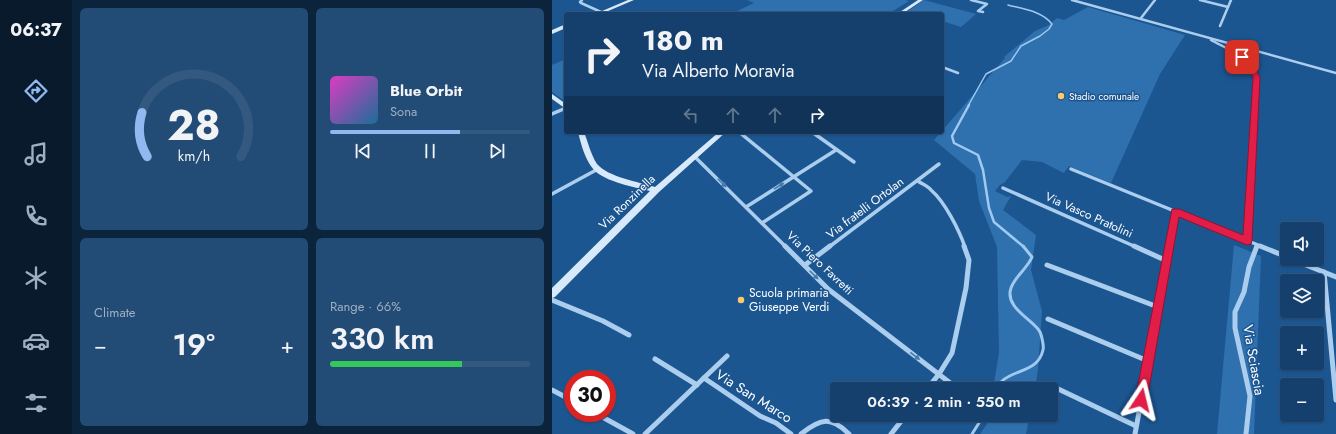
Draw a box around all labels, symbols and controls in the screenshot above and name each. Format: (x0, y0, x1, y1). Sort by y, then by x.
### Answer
text: 06:37 (10, 17, 62, 43)
text: 180 m (642, 20, 724, 61)
icon: right (576, 28, 628, 80)
pin (1225, 40, 1259, 74)
icon: arrive (1231, 46, 1253, 68)
text: Via Alberto Moravia (642, 58, 794, 84)
icon: directions (22, 77, 50, 105)
text: Blue Orbit (390, 80, 462, 102)
place label: Stadio comunale (1069, 89, 1139, 104)
marker: Stadio comunale (1056, 91, 1066, 101)
text: 28 (167, 95, 221, 156)
text: Sona (390, 102, 417, 121)
icon: left (680, 104, 702, 126)
icon: ahead (722, 104, 744, 126)
icon: ahead (764, 104, 786, 126)
icon: right (806, 104, 828, 126)
icon: music (22, 140, 50, 168)
icon: previous (352, 140, 374, 162)
icon: pause (419, 140, 441, 162)
icon: next (486, 140, 508, 162)
text: km/h (178, 146, 210, 166)
street label: Via Ronzinella (595, 170, 659, 234)
street label: Via fratelli Ortolan (822, 173, 908, 243)
one-way arrow (717, 178, 727, 188)
one-way arrow (774, 182, 784, 190)
street label: Via Vasco Pratolini (1042, 188, 1136, 242)
icon: phone (22, 202, 50, 230)
map controls (1280, 222, 1324, 422)
button: sound (1280, 222, 1324, 266)
street label: Via Piero Favretti (782, 227, 858, 299)
icon: climate (22, 264, 50, 292)
one-way arrow (809, 270, 819, 280)
button: layers (1280, 274, 1324, 318)
place label: Scuola primaria Giuseppe Verdi (749, 284, 829, 316)
marker: Scuola primaria Giuseppe Verdi (736, 295, 746, 305)
text: Range · 66% (330, 297, 401, 316)
text: Climate (94, 303, 135, 322)
text: 330 km (330, 317, 434, 360)
text: 19° (172, 323, 215, 366)
street label: Via Sciascia (1238, 323, 1270, 397)
button: + (1280, 326, 1324, 370)
icon: car (22, 327, 50, 355)
text: − (94, 329, 107, 361)
text: + (280, 329, 294, 361)
one-way arrow (910, 352, 921, 361)
street label: Via San Marco (712, 365, 796, 428)
speed limit sign: 30 (564, 370, 616, 422)
button: − (1280, 378, 1324, 422)
position arrow (1120, 379, 1162, 421)
icon: filters (22, 389, 50, 417)
text: 06:39 · 2 min · 550 m (867, 391, 1021, 413)

